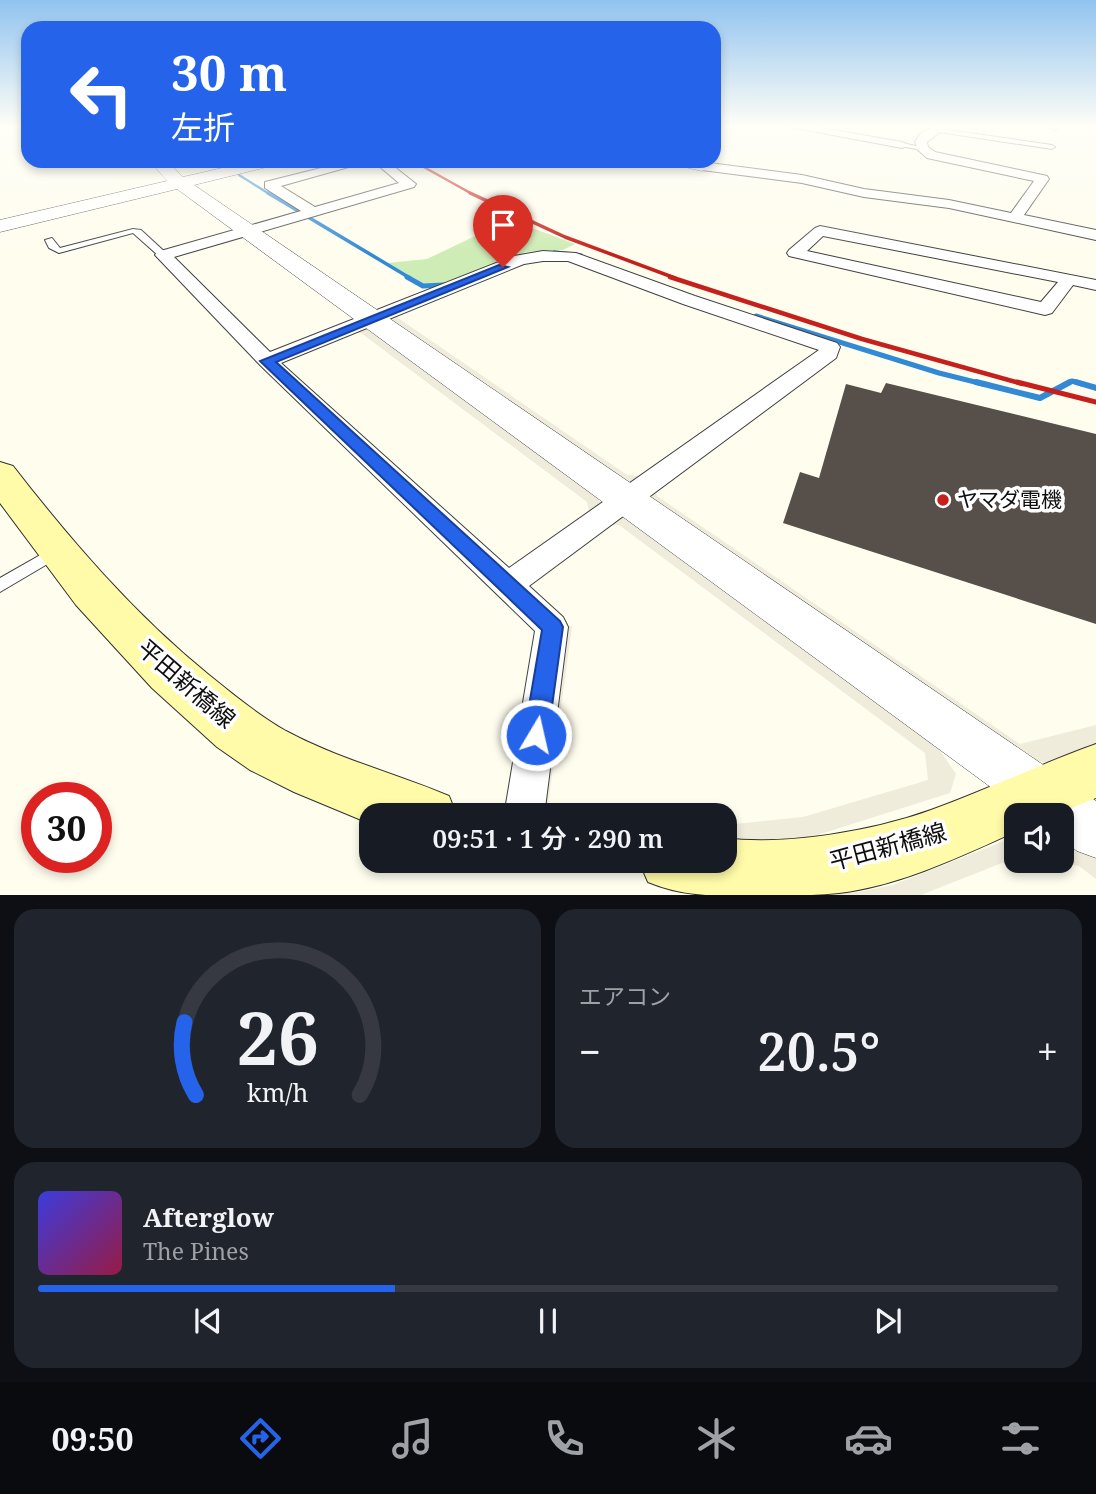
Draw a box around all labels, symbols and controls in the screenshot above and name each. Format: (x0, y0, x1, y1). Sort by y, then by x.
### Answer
text: 30 m (171, 39, 287, 105)
icon: left (56, 49, 147, 140)
text: 左折 (171, 105, 235, 148)
pin (473, 195, 533, 267)
icon: arrive (484, 206, 522, 244)
place label: ヤマダ電機 (957, 485, 1062, 513)
marker: ヤマダ電機 (935, 492, 951, 508)
street label: 平田新橋線 (131, 631, 243, 735)
position arrow (499, 698, 573, 772)
speed limit sign: 30 (21, 782, 112, 873)
map controls (1004, 803, 1074, 873)
button: sound (1004, 803, 1074, 873)
street label: 平田新橋線 (825, 814, 950, 877)
text: 09:51 · 1 分 · 290 m (432, 820, 664, 856)
text: エアコン (579, 980, 671, 1012)
text: 26 (236, 987, 319, 1086)
text: 20.5° (757, 1015, 880, 1086)
text: − (579, 1025, 601, 1077)
text: + (1037, 1025, 1058, 1077)
text: km/h (247, 1074, 308, 1108)
text: Afterglow (143, 1199, 274, 1235)
text: The Pines (143, 1235, 249, 1267)
icon: previous (189, 1302, 227, 1340)
icon: pause (529, 1302, 567, 1340)
icon: next (869, 1302, 907, 1340)
icon: directions (236, 1414, 285, 1463)
icon: music (388, 1414, 437, 1463)
icon: phone (540, 1414, 589, 1463)
icon: climate (692, 1414, 741, 1463)
icon: car (844, 1414, 893, 1463)
icon: filters (996, 1414, 1045, 1463)
text: 09:50 (51, 1417, 133, 1460)

